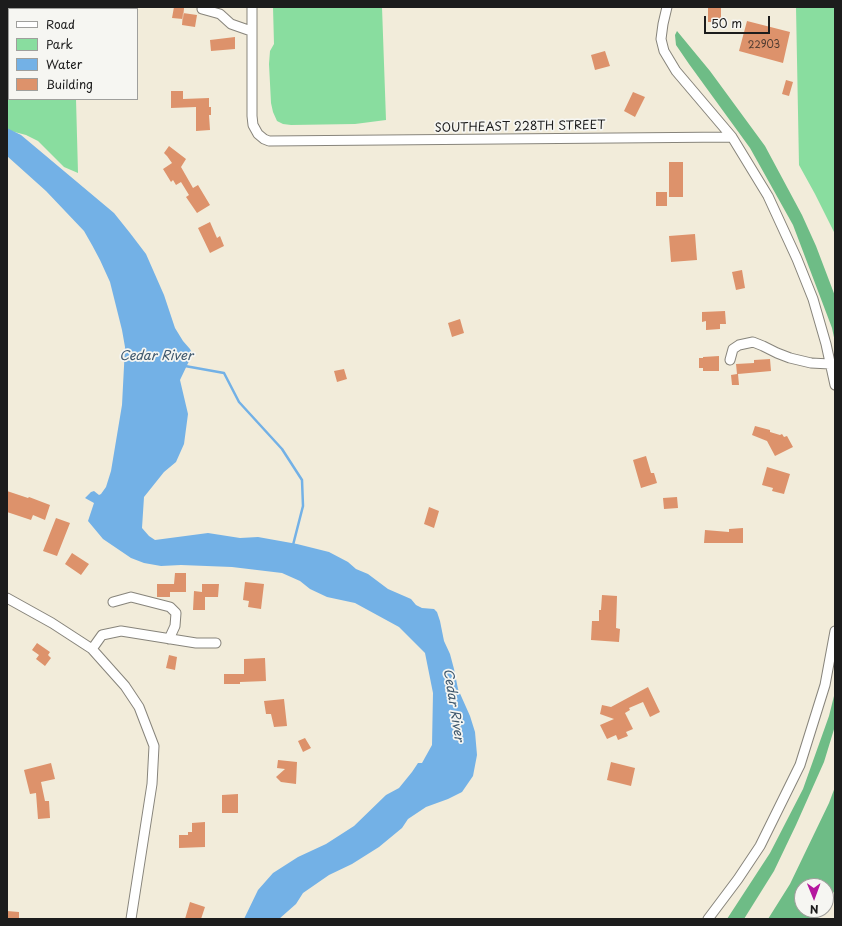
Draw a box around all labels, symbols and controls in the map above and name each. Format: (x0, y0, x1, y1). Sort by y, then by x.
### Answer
legend (8, 8, 138, 100)
scale bar (706, 8, 772, 34)
text: 50 m (711, 14, 742, 32)
text: Road (46, 15, 75, 33)
text: Park (46, 35, 73, 53)
house number: 22903 (748, 39, 780, 51)
text: Water (46, 55, 82, 73)
text: Building (46, 75, 93, 93)
street label: SOUTHEAST 228TH STREET (434, 118, 606, 136)
water label: Cedar River (119, 348, 193, 364)
water label: Cedar River (440, 667, 466, 743)
north arrow (794, 878, 834, 918)
text: N (810, 901, 819, 918)

